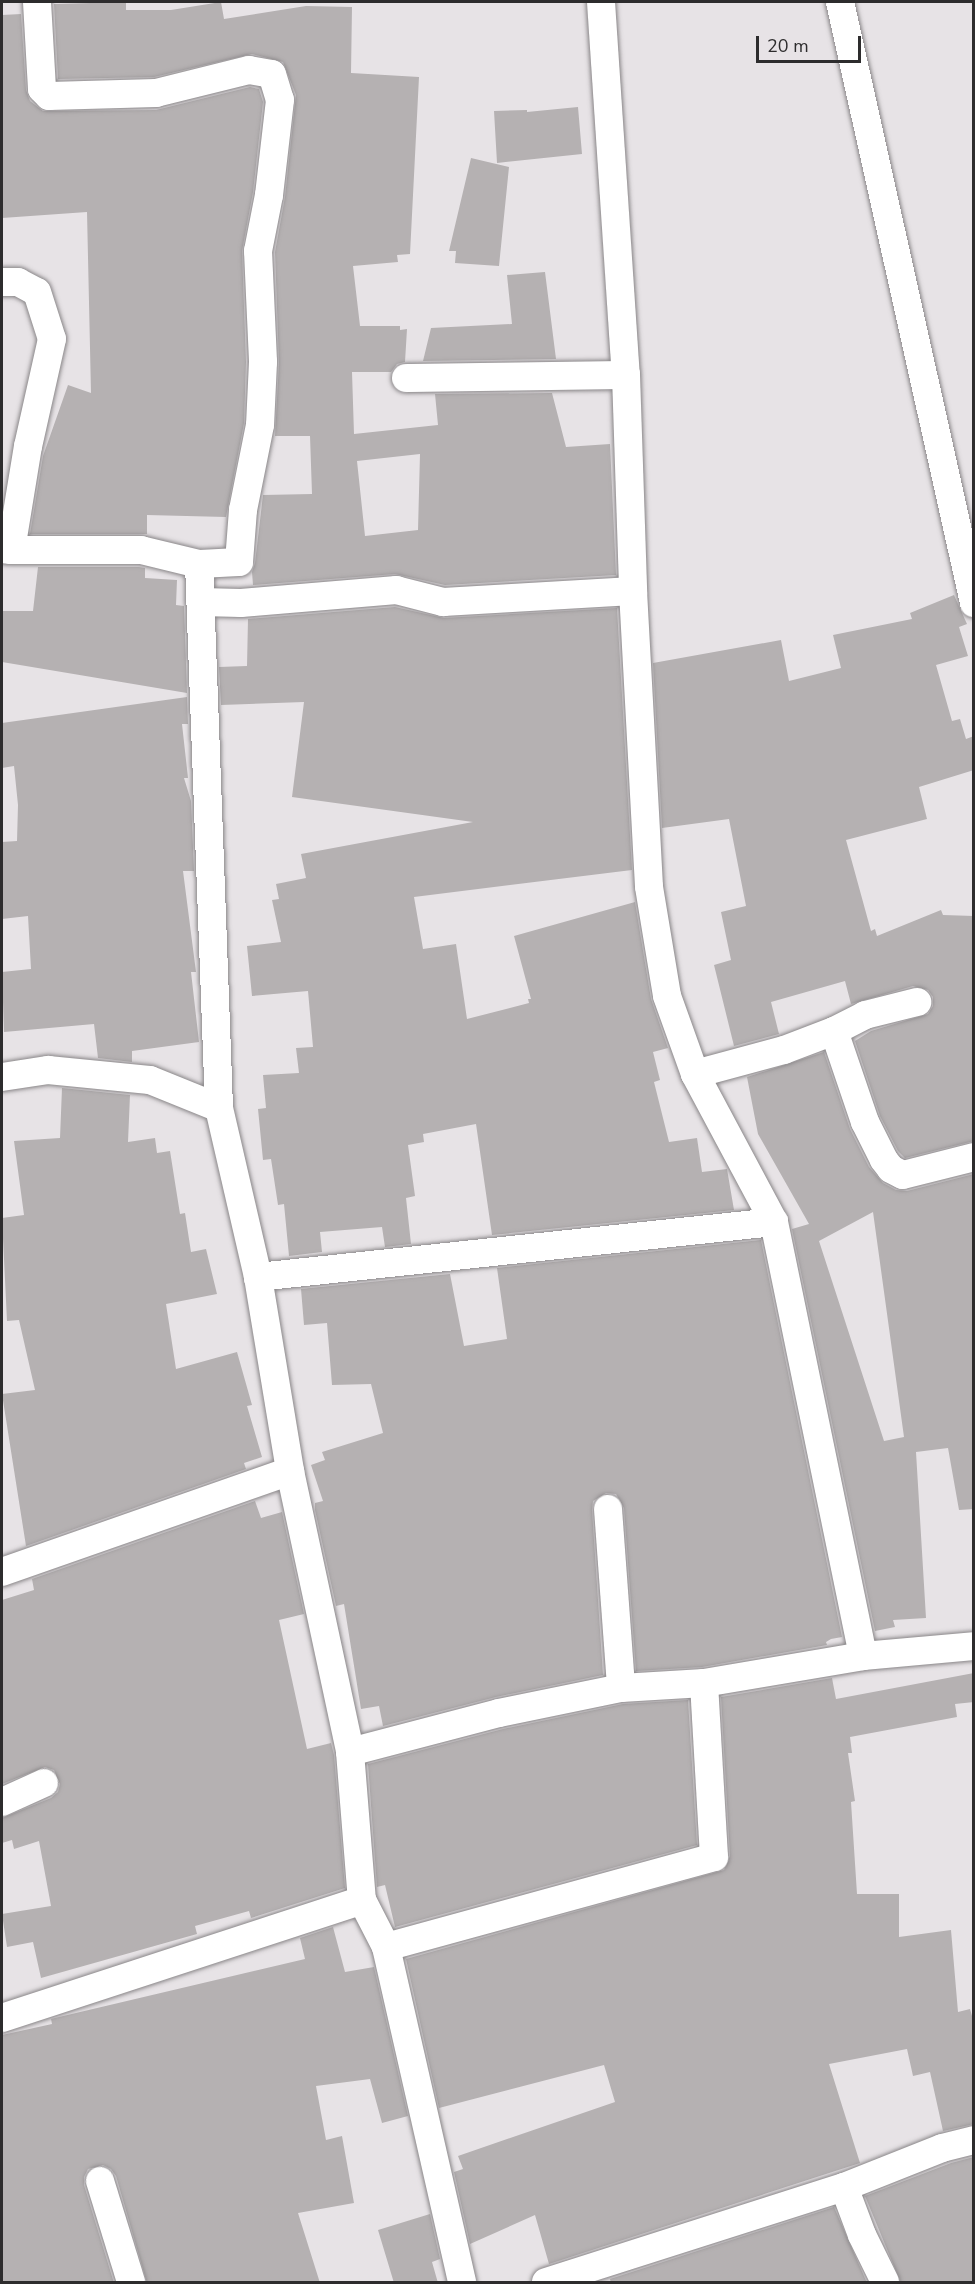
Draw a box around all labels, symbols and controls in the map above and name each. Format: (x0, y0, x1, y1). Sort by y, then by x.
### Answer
scale bar (759, 24, 864, 62)
text: 20 m (767, 34, 809, 58)

